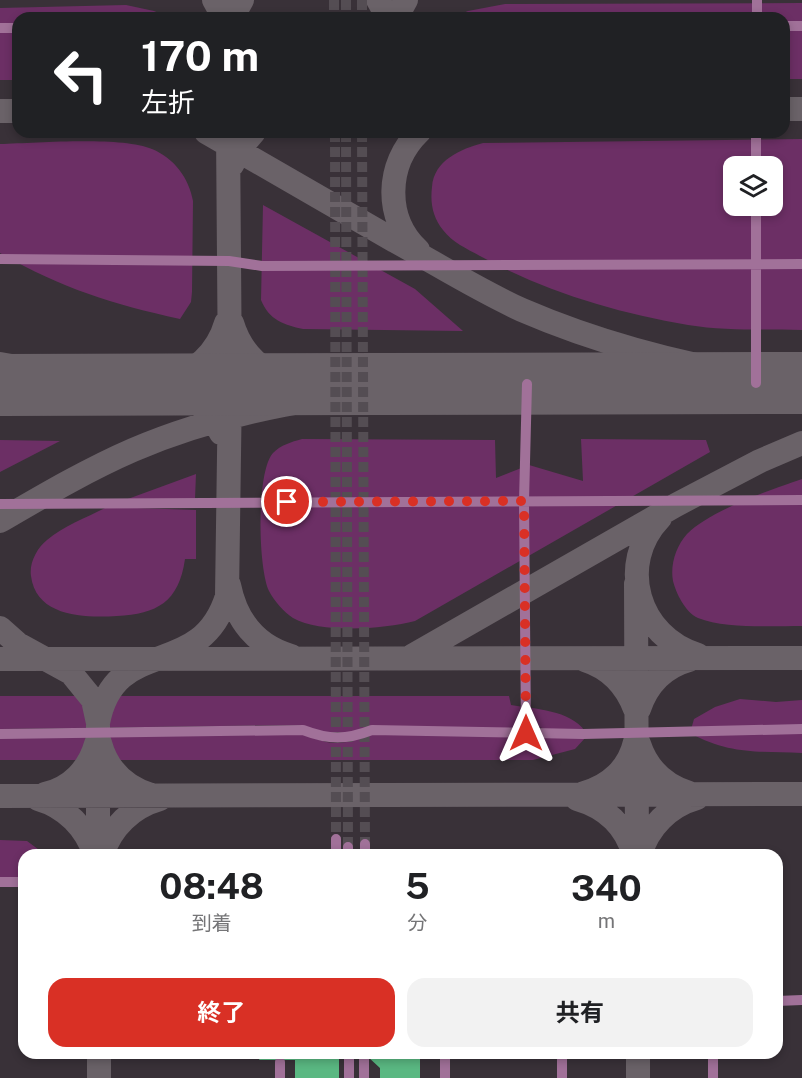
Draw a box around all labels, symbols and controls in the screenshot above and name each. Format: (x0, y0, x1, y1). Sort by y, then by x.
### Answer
text: 170 m (141, 31, 259, 80)
icon: left (42, 36, 120, 114)
text: 左折 (141, 86, 195, 118)
map controls (723, 156, 783, 216)
button: layers (723, 156, 783, 216)
pin (261, 476, 312, 527)
icon: arrive (270, 485, 303, 518)
position arrow (494, 701, 558, 765)
text: 08:48 (159, 865, 264, 907)
text: 5 (405, 865, 430, 907)
text: 340 (571, 867, 642, 909)
text: m (598, 909, 615, 933)
text: 到着 (192, 911, 232, 935)
text: 分 (407, 911, 427, 935)
button: 終了 (48, 978, 395, 1047)
button: 共有 (407, 978, 753, 1047)

